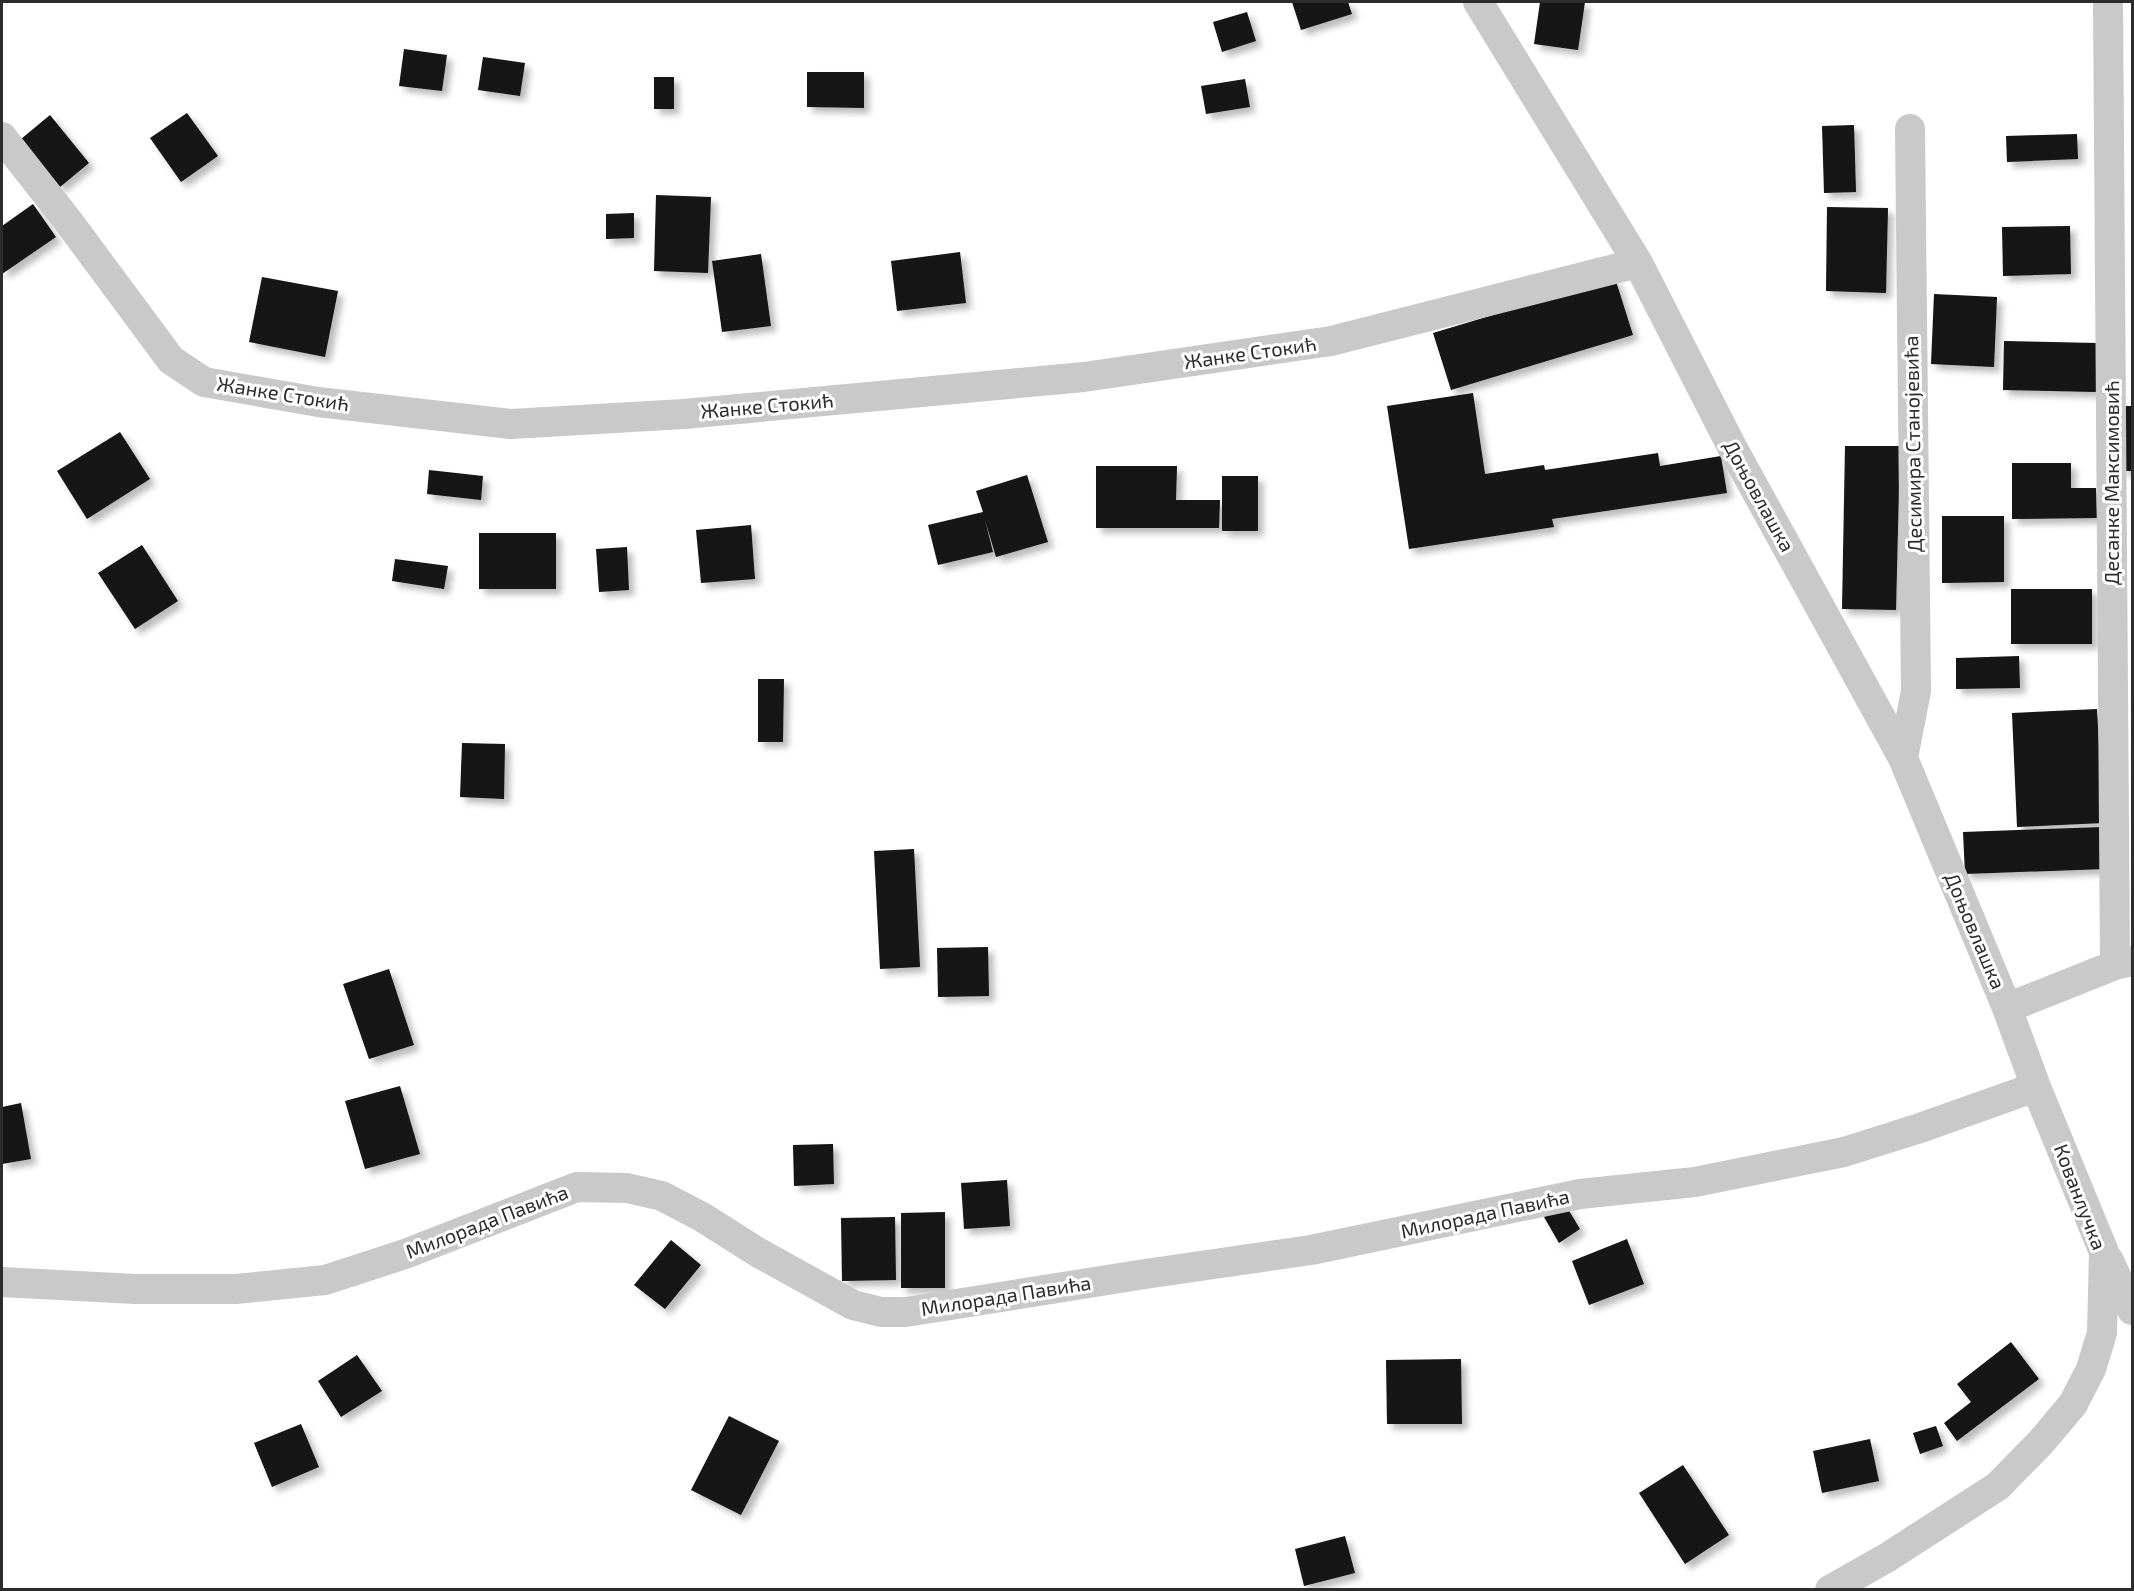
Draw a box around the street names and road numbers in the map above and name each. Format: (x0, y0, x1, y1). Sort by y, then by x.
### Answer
street label: Жанке Стокић (1182, 331, 1318, 373)
street label: Десимира Станојевића (1898, 335, 1926, 553)
street label: Жанке Стокић (215, 371, 351, 415)
street label: Десанке Максимовић (2099, 381, 2123, 585)
street label: Жанке Стокић (699, 387, 834, 423)
street label: Доњовлашка (1719, 435, 1800, 556)
street label: Доњовлашка (1941, 869, 2011, 992)
street label: Кованлучка (2049, 1140, 2112, 1253)
street label: Милорада Павића (402, 1179, 571, 1263)
street label: Милорада Павића (1398, 1183, 1571, 1243)
street label: Милорада Павића (919, 1270, 1093, 1320)

